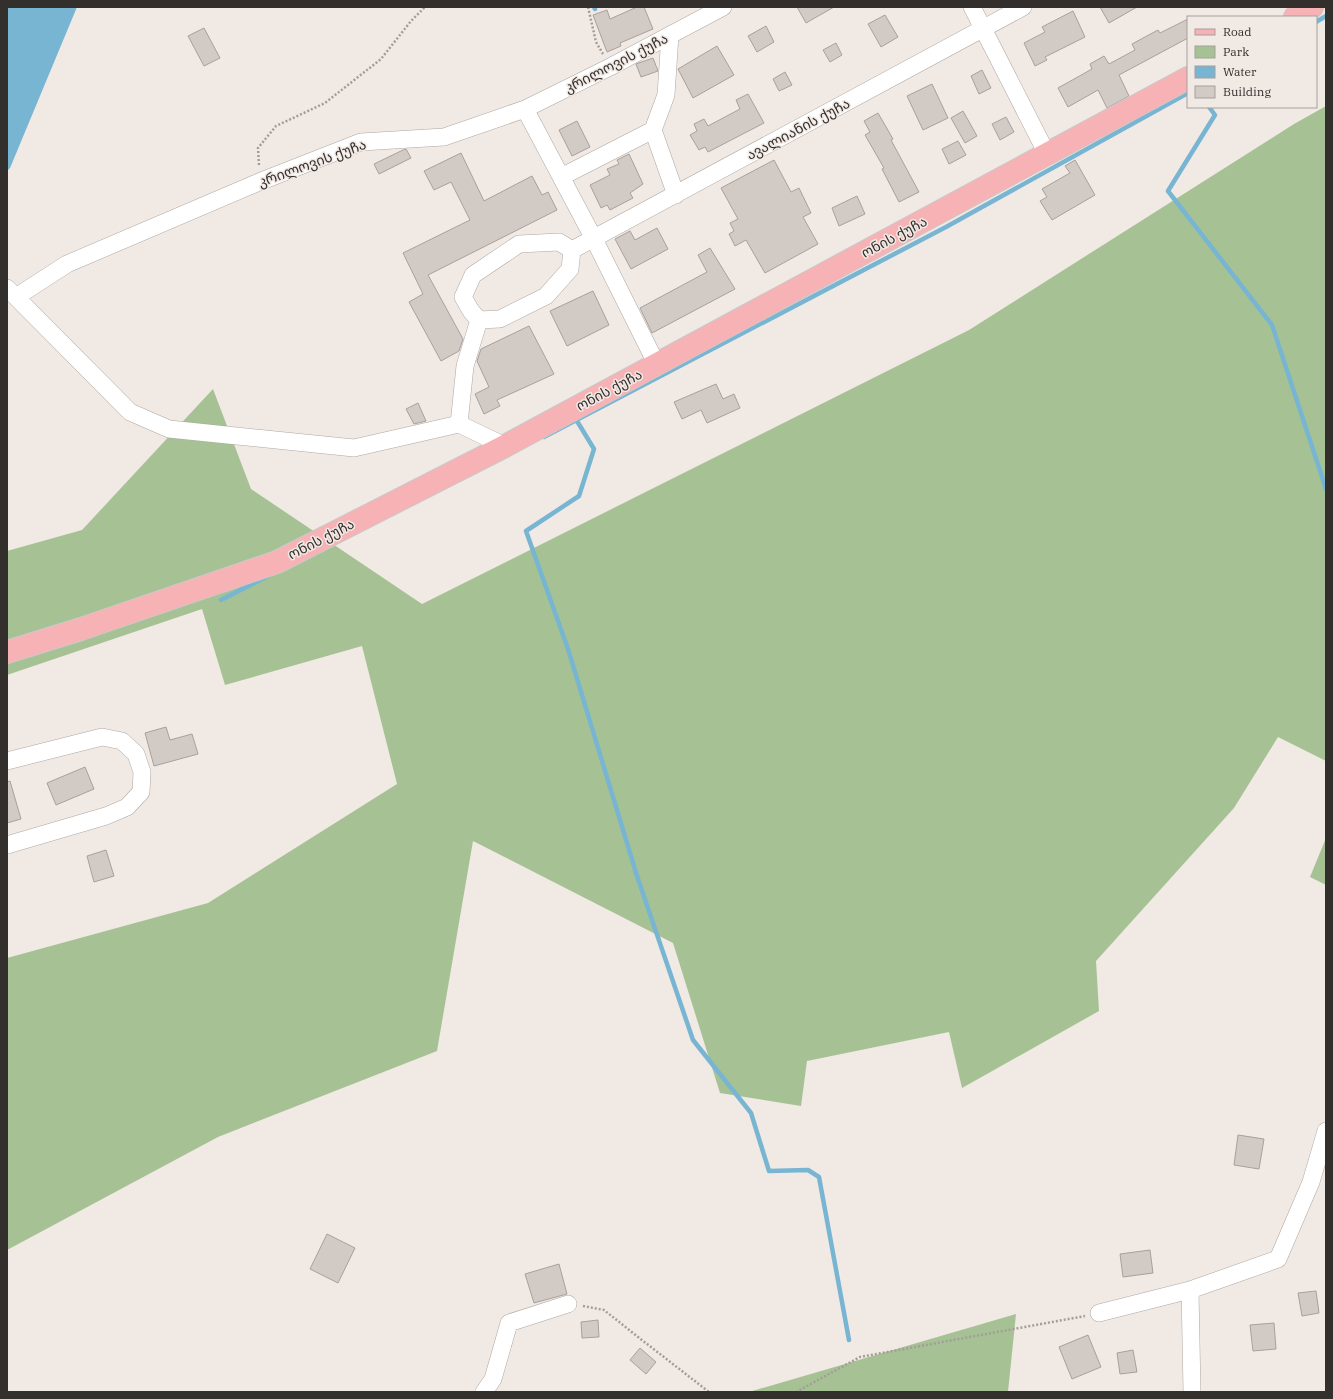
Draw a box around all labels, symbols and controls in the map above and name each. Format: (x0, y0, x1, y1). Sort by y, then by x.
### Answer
legend (1187, 16, 1317, 108)
text: Road (1223, 24, 1252, 39)
street label: კრილოვის ქუჩა (561, 29, 671, 97)
text: Park (1223, 44, 1249, 59)
text: Water (1223, 64, 1257, 79)
text: Building (1223, 84, 1271, 99)
street label: ავალიანის ქუჩა (743, 94, 853, 164)
street label: კრილოვის ქუჩა (255, 135, 369, 191)
street label: ონის ქუჩა (858, 212, 930, 262)
street label: ონის ქუჩა (573, 365, 645, 415)
street label: ონის ქუჩა (285, 515, 357, 563)

